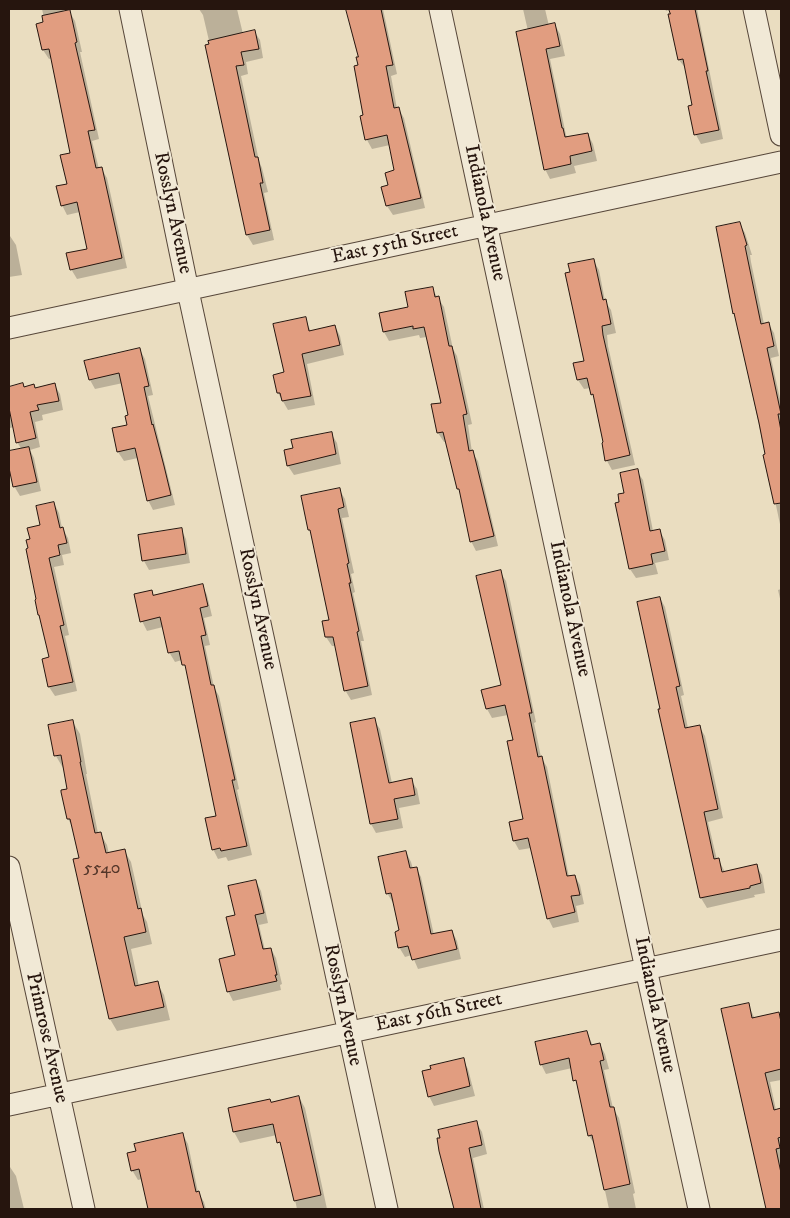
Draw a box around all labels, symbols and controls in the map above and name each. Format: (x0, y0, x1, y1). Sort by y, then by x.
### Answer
street label: Indianola Avenue (458, 143, 510, 283)
street label: Rosslyn Avenue (147, 150, 197, 276)
street label: East 55th Street (330, 220, 460, 270)
street label: Indianola Avenue (543, 539, 595, 679)
street label: Rosslyn Avenue (232, 546, 282, 672)
house number: 5540 (84, 858, 120, 880)
street label: Indianola Avenue (628, 935, 680, 1075)
street label: Rosslyn Avenue (317, 942, 367, 1068)
street label: Primrose Avenue (19, 970, 73, 1106)
street label: East 56th Street (373, 988, 505, 1038)

